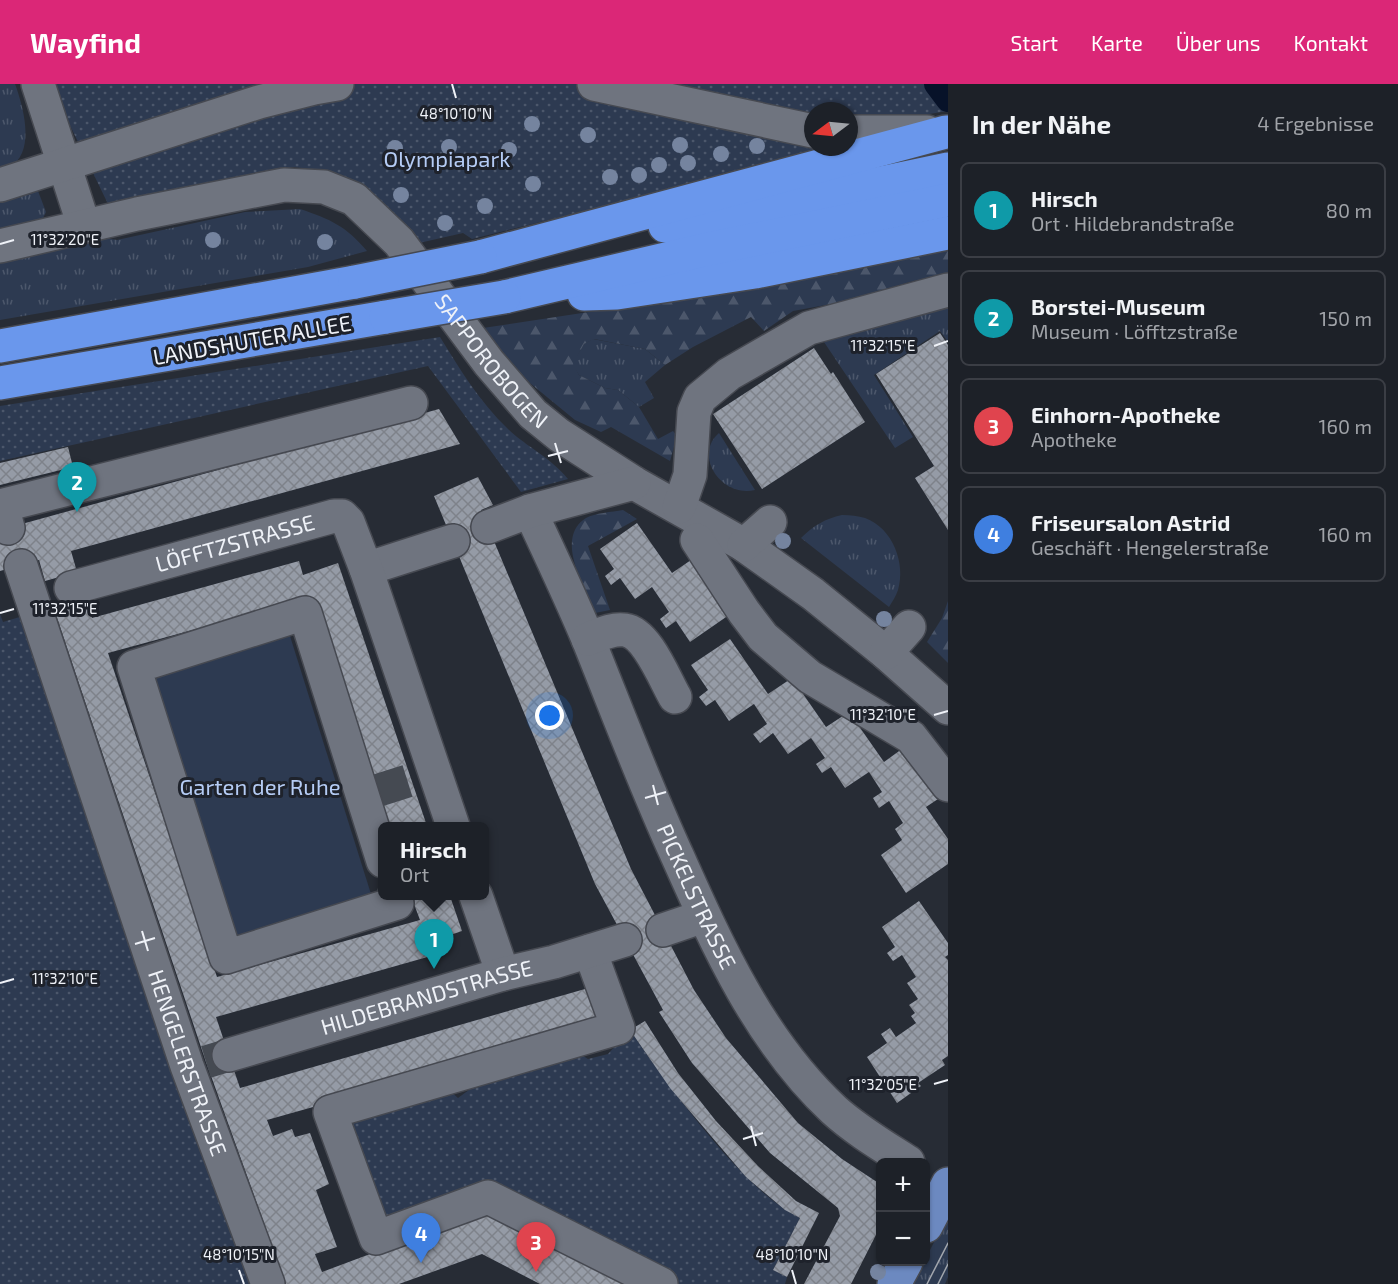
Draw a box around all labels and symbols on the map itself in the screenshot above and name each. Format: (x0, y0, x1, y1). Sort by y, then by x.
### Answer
north arrow (804, 102, 858, 156)
text: 48°10'10"N (420, 104, 492, 122)
park label: Olympiapark (384, 145, 510, 171)
text: 11°32'20"E (31, 230, 99, 248)
street label: SAPPOROBOGEN (430, 288, 554, 433)
street label: LANDSHUTER ALLEE (151, 309, 353, 369)
text: 11°32'15"E (851, 336, 916, 354)
pin: 2 (58, 462, 97, 512)
street label: LÖFFTZSTRASSE (152, 508, 317, 576)
text: 11°32'15"E (33, 599, 98, 617)
your location (535, 701, 564, 730)
text: 11°32'10"E (850, 705, 916, 723)
park label: Garten der Ruhe (179, 773, 341, 799)
street label: PICKELSTRASSE (653, 819, 742, 973)
pin: 1 (414, 920, 454, 969)
street label: HILDEBRANDSTRASSE (317, 954, 535, 1039)
street label: HENGELERSTRASSE (144, 966, 233, 1159)
text: 11°32'10"E (32, 969, 98, 987)
text: 11°32'05"E (849, 1075, 917, 1093)
pin: 4 (402, 1214, 440, 1263)
pin: 3 (516, 1222, 556, 1272)
text: 48°10'15"N (203, 1245, 275, 1263)
text: 48°10'10"N (756, 1245, 828, 1263)

